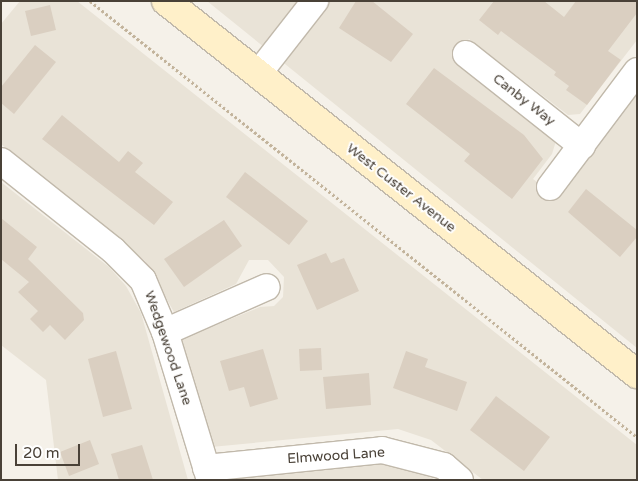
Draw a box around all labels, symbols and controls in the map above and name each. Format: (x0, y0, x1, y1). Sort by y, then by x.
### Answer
street label: Canby Way (489, 70, 559, 130)
street label: West Custer Avenue (343, 140, 459, 236)
street label: Wedgewood Lane (141, 289, 195, 407)
scale bar (18, 434, 82, 466)
text: 20 m (23, 444, 60, 462)
street label: Elmwood Lane (287, 444, 385, 468)

